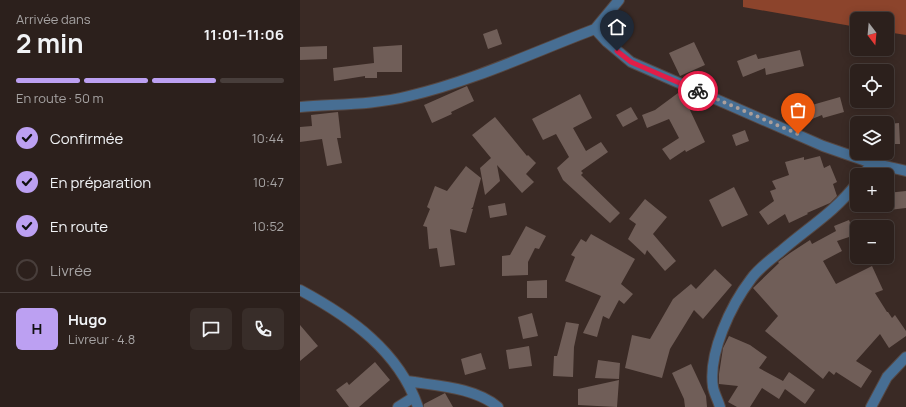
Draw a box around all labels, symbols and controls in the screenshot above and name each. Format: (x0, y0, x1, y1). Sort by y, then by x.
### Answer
text: Arrivée dans (16, 10, 91, 28)
pin (600, 10, 634, 51)
north arrow (850, 12, 894, 56)
map controls (850, 12, 894, 264)
icon: home (606, 16, 628, 38)
text: 11:01–11:06 (204, 24, 284, 45)
text: 2 min (16, 25, 84, 61)
button: locate (850, 64, 894, 108)
courier (678, 71, 718, 111)
icon: bike (687, 80, 709, 102)
text: En route · 50 m (16, 89, 103, 107)
pin (781, 93, 815, 134)
icon: bag (787, 99, 809, 121)
button: layers (850, 116, 894, 160)
icon: check (16, 127, 38, 149)
text: Confirmée (50, 128, 123, 149)
text: 10:44 (252, 129, 284, 147)
button: + (850, 168, 894, 212)
icon: check (16, 171, 38, 193)
text: En préparation (50, 172, 151, 193)
text: 10:47 (253, 173, 284, 191)
icon: check (16, 215, 38, 237)
text: En route (50, 216, 108, 237)
text: 10:52 (253, 217, 284, 235)
button: − (850, 220, 894, 264)
text: Livrée (50, 260, 92, 281)
button: chat (190, 308, 232, 350)
button: phone (242, 308, 284, 350)
text: Hugo (68, 309, 107, 330)
text: H (32, 318, 42, 339)
text: Livreur · 4.8 (68, 330, 135, 348)

